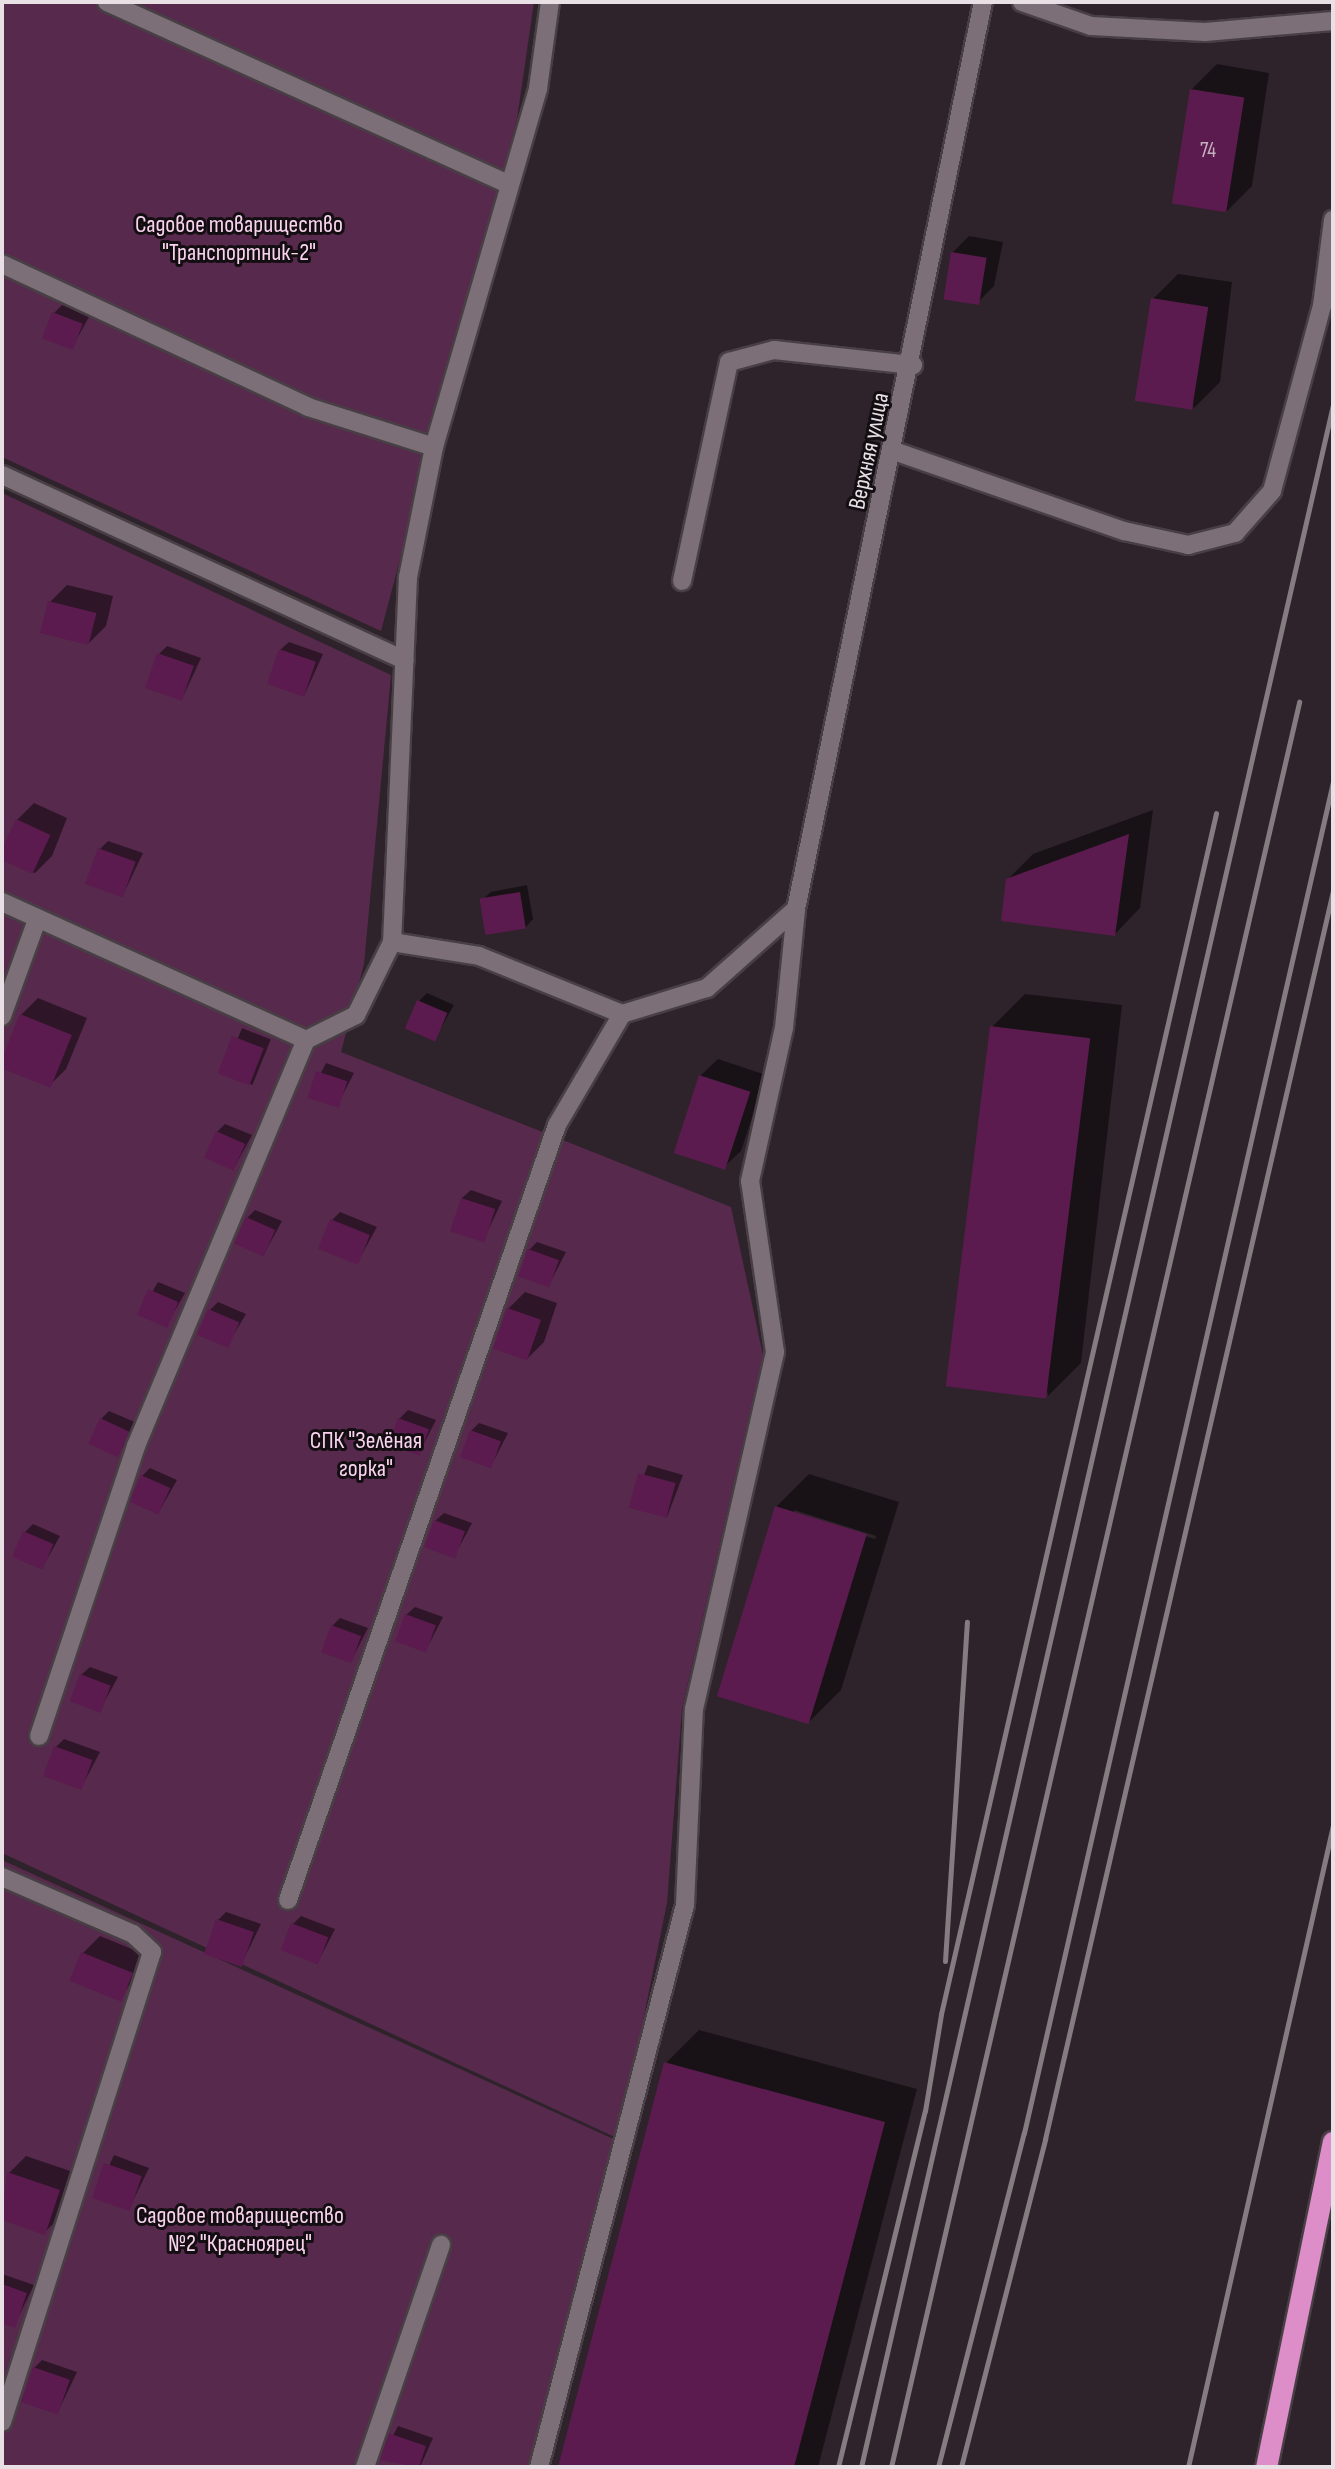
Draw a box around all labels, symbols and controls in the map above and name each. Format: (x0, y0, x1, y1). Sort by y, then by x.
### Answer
house number: 74 (1200, 138, 1216, 164)
park label: Садовое товарищество "Транспортник-2" (135, 211, 343, 267)
street label: Верхняя улица (843, 390, 895, 512)
park label: СПК "Зелёная горка" (310, 1427, 422, 1483)
park label: Садовое товарищество №2 "Красноярец" (136, 2202, 344, 2258)

